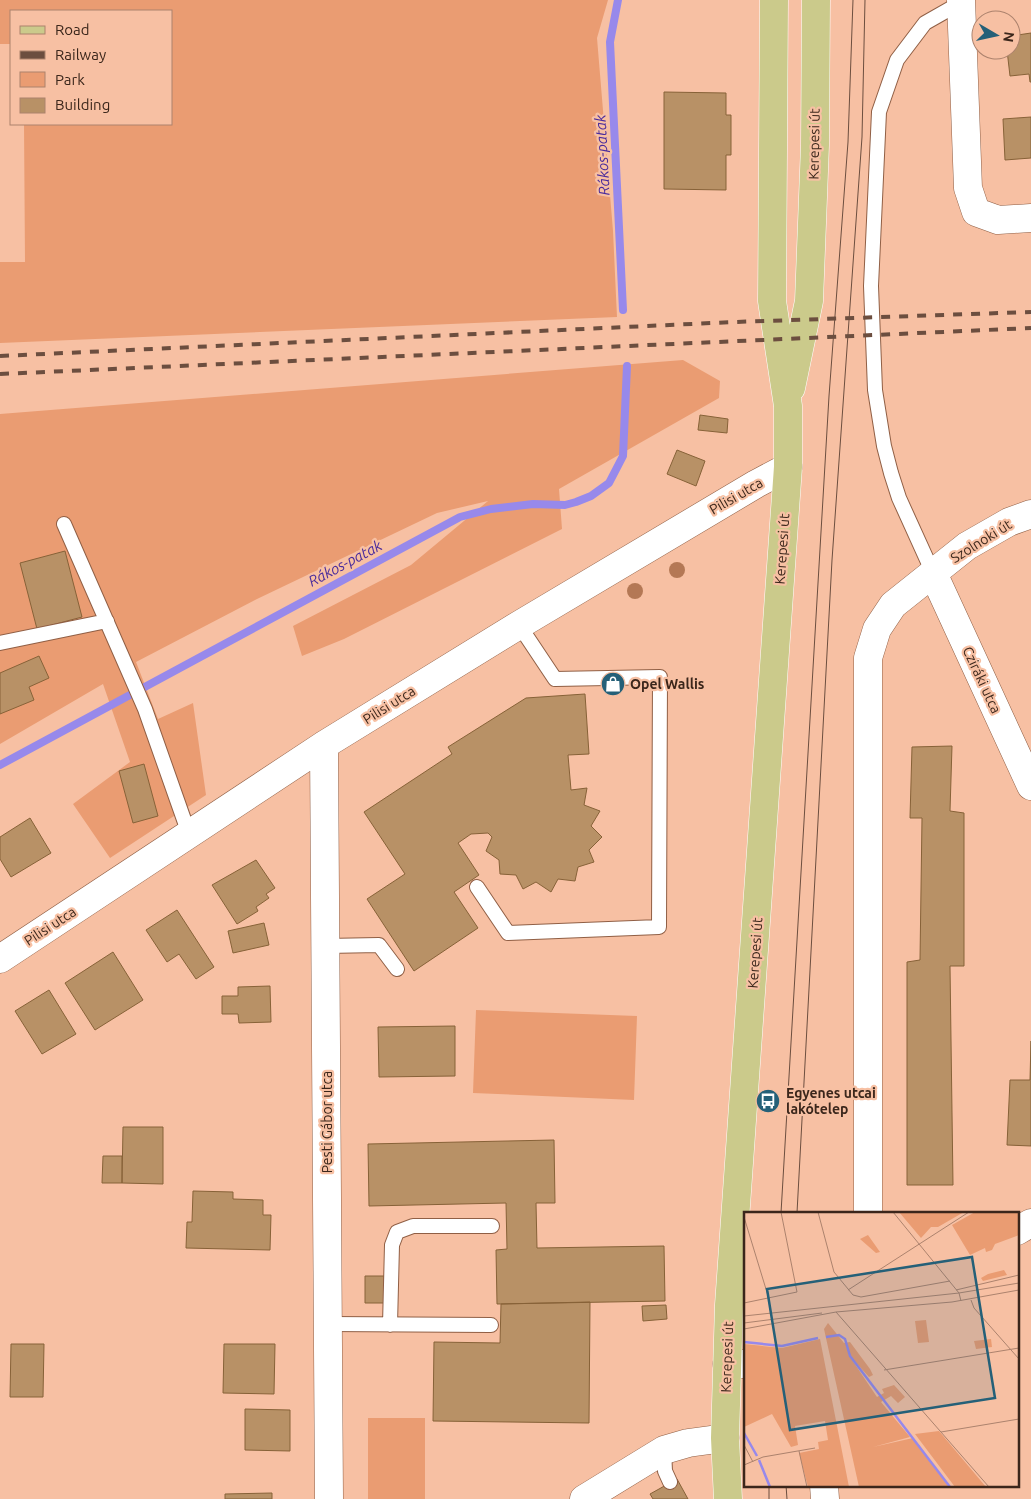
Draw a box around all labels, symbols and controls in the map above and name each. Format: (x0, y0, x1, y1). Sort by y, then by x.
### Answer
legend (10, 10, 172, 125)
north arrow (971, 10, 1021, 60)
text: Road (55, 21, 90, 38)
text: N (1000, 31, 1018, 43)
text: Railway (55, 46, 106, 63)
text: Park (55, 71, 85, 88)
text: Building (55, 96, 110, 113)
street label: Kerepesi út (805, 108, 823, 180)
water label: Rákos-patak (591, 114, 613, 196)
street label: Pilisi utca (707, 474, 765, 518)
street label: Kerepesi út (772, 512, 792, 585)
street label: Szolnoki út (948, 516, 1015, 566)
water label: Rákos-patak (305, 536, 385, 590)
street label: Cziráki utca (960, 644, 1004, 716)
shop icon: Opel Wallis (600, 671, 626, 697)
place label: Opel Wallis (630, 676, 705, 692)
street label: Pilisi utca (360, 683, 418, 727)
street label: Pilisi utca (21, 903, 79, 949)
street label: Kerepesi út (745, 916, 765, 989)
street label: Pesti Gábor utca (319, 1071, 335, 1173)
place label: Egyenes utcai lakótelep (786, 1085, 876, 1117)
bus stop icon: Egyenes utcai lakótelep (755, 1088, 781, 1114)
inset map (744, 1212, 1018, 1486)
street label: Kerepesi út (718, 1321, 736, 1393)

